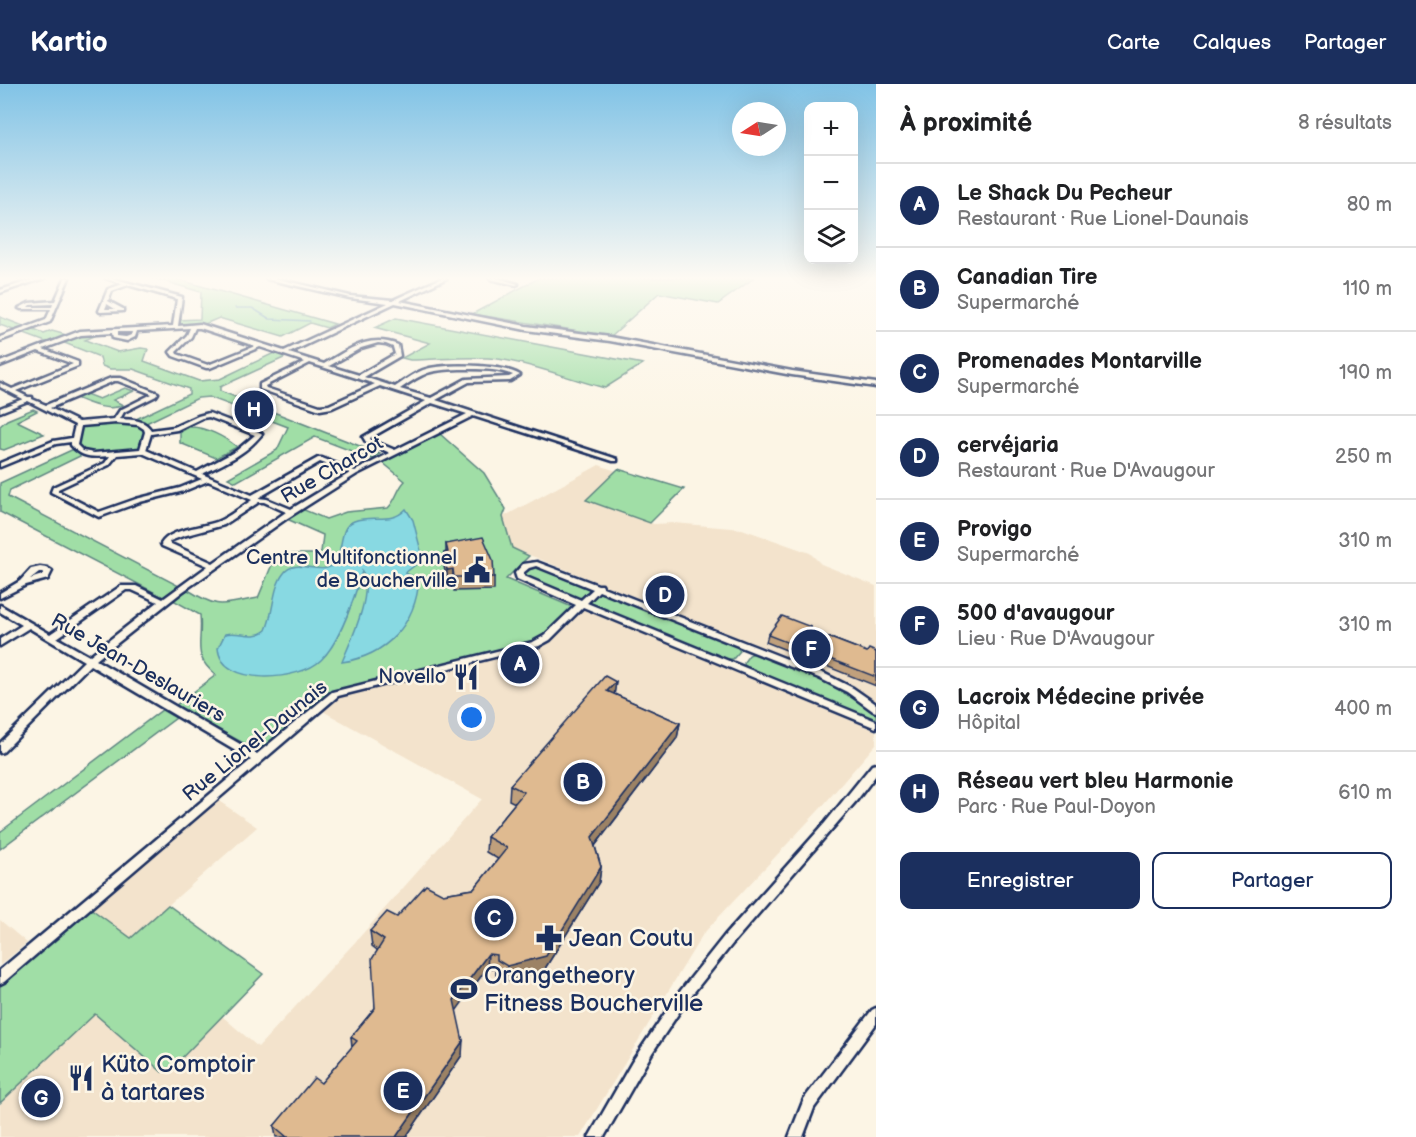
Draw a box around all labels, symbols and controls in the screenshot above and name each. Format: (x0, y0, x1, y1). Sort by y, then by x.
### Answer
text: Kartio (30, 26, 108, 59)
text: Carte (1107, 30, 1160, 55)
text: Calques (1193, 30, 1271, 55)
text: Partager (1304, 30, 1386, 55)
north arrow (732, 102, 786, 156)
map controls (804, 102, 858, 264)
button: + (804, 102, 858, 156)
text: À proximité (900, 108, 1032, 139)
text: 8 résultats (1298, 111, 1392, 135)
button: − (804, 156, 858, 210)
text: Le Shack Du Pecheur (957, 180, 1172, 207)
text: A (913, 193, 926, 217)
text: 80 m (1347, 193, 1392, 217)
text: Restaurant · Rue Lionel-Daunais (957, 207, 1249, 231)
button: layers (804, 210, 858, 264)
text: Canadian Tire (957, 264, 1097, 291)
text: B (912, 277, 927, 301)
text: 110 m (1343, 277, 1392, 301)
text: Supermarché (957, 291, 1079, 315)
text: Promenades Montarville (957, 348, 1202, 375)
text: C (912, 361, 927, 385)
text: 190 m (1339, 361, 1392, 385)
text: Supermarché (957, 375, 1079, 399)
pin: H (234, 388, 274, 432)
street label: Rue Charcot (277, 431, 387, 509)
text: cervéjaria (957, 432, 1059, 459)
text: D (913, 445, 926, 469)
text: 250 m (1335, 445, 1392, 469)
text: Restaurant · Rue D'Avaugour (957, 459, 1215, 483)
text: Provigo (957, 516, 1032, 543)
text: E (913, 529, 926, 553)
text: 310 m (1338, 529, 1392, 553)
text: Supermarché (957, 543, 1079, 567)
place label: Centre Multifonctionnel de Boucherville (246, 546, 457, 593)
public building icon: Centre Multifonctionnel de Boucherville (462, 555, 492, 585)
pin: D (646, 572, 684, 618)
text: 500 d'avaugour (957, 600, 1115, 627)
street label: Rue Jean-Deslauriers (47, 608, 229, 728)
text: F (913, 613, 926, 637)
text: 310 m (1338, 613, 1392, 637)
pin: F (792, 626, 830, 672)
text: Lieu · Rue D'Avaugour (957, 627, 1154, 651)
pin: A (500, 642, 540, 686)
restaurant icon: Novello (451, 662, 481, 692)
place label: Novello (378, 665, 446, 689)
street label: Rue Lionel-Daunais (178, 675, 332, 807)
text: Lacroix Médecine privée (957, 684, 1204, 711)
text: G (912, 697, 927, 721)
text: 400 m (1334, 697, 1392, 721)
your location (457, 703, 486, 732)
text: Hôpital (957, 711, 1021, 735)
pin: B (564, 760, 602, 804)
text: Réseau vert bleu Harmonie (957, 768, 1233, 795)
text: H (912, 781, 927, 805)
text: 610 m (1338, 781, 1392, 805)
text: Parc · Rue Paul-Doyon (957, 795, 1156, 819)
button: Enregistrer (900, 852, 1140, 909)
button: Partager (1152, 852, 1392, 909)
pin: C (474, 896, 514, 940)
pharmacy icon: Jean Coutu (534, 923, 564, 953)
place label: Jean Coutu (569, 924, 693, 953)
place label: Orangetheory Fitness Boucherville (484, 961, 703, 1018)
sports icon: Orangetheory Fitness Boucherville (449, 974, 479, 1004)
place label: Küto Comptoir à tartares (101, 1050, 255, 1107)
restaurant icon: Küto Comptoir à tartares (66, 1063, 96, 1093)
pin: E (384, 1068, 422, 1114)
pin: G (22, 1076, 60, 1120)

